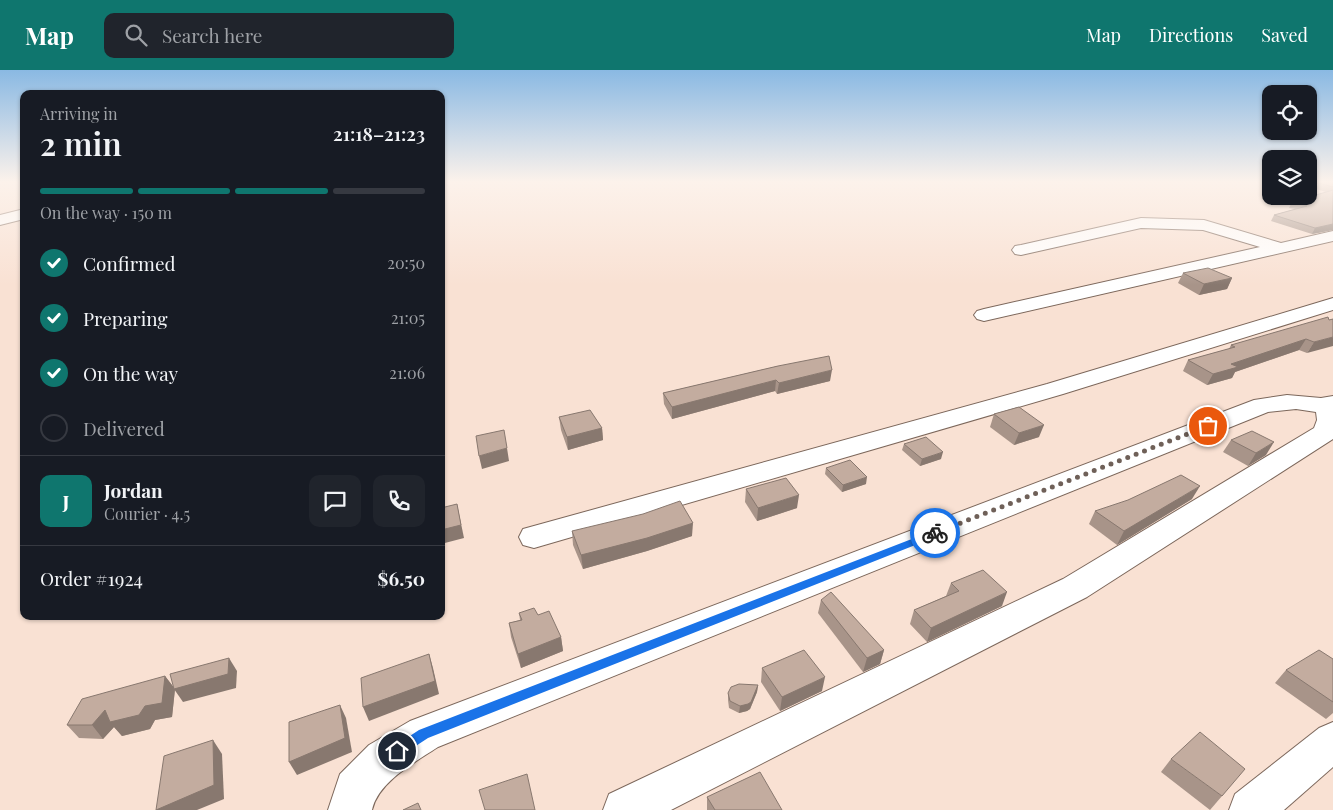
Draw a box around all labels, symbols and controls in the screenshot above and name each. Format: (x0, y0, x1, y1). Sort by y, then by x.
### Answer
search box (104, 13, 454, 58)
text: Map (25, 19, 74, 51)
icon: search (122, 21, 150, 49)
text: Search here (162, 22, 262, 48)
text: Map (1086, 23, 1121, 47)
text: Directions (1149, 23, 1233, 47)
text: Saved (1261, 23, 1308, 47)
map controls (1262, 85, 1317, 205)
button: locate (1262, 85, 1317, 140)
text: Arriving in (40, 103, 118, 124)
text: 21:18–21:23 (333, 120, 425, 146)
text: 2 min (40, 121, 122, 164)
button: layers (1262, 150, 1317, 205)
text: On the way · 150 m (40, 202, 172, 223)
icon: check (40, 249, 68, 277)
text: Confirmed (83, 250, 176, 276)
text: 20:50 (387, 252, 425, 273)
icon: check (40, 304, 68, 332)
text: Preparing (83, 305, 168, 331)
text: 21:05 (391, 307, 425, 328)
icon: check (40, 359, 68, 387)
text: On the way (83, 360, 178, 386)
text: 21:06 (389, 362, 425, 383)
pin (1187, 405, 1229, 447)
icon: bag (1194, 412, 1222, 440)
text: Delivered (83, 415, 165, 441)
button: chat (309, 475, 361, 527)
button: phone (373, 475, 425, 527)
text: Jordan (104, 477, 163, 503)
text: J (63, 488, 69, 514)
text: Courier · 4.5 (104, 503, 190, 524)
courier (910, 508, 960, 558)
icon: bike (921, 519, 949, 547)
text: Order #1924 (40, 565, 143, 591)
text: $6.50 (378, 565, 425, 591)
pin (376, 730, 418, 772)
icon: home (383, 737, 411, 765)

